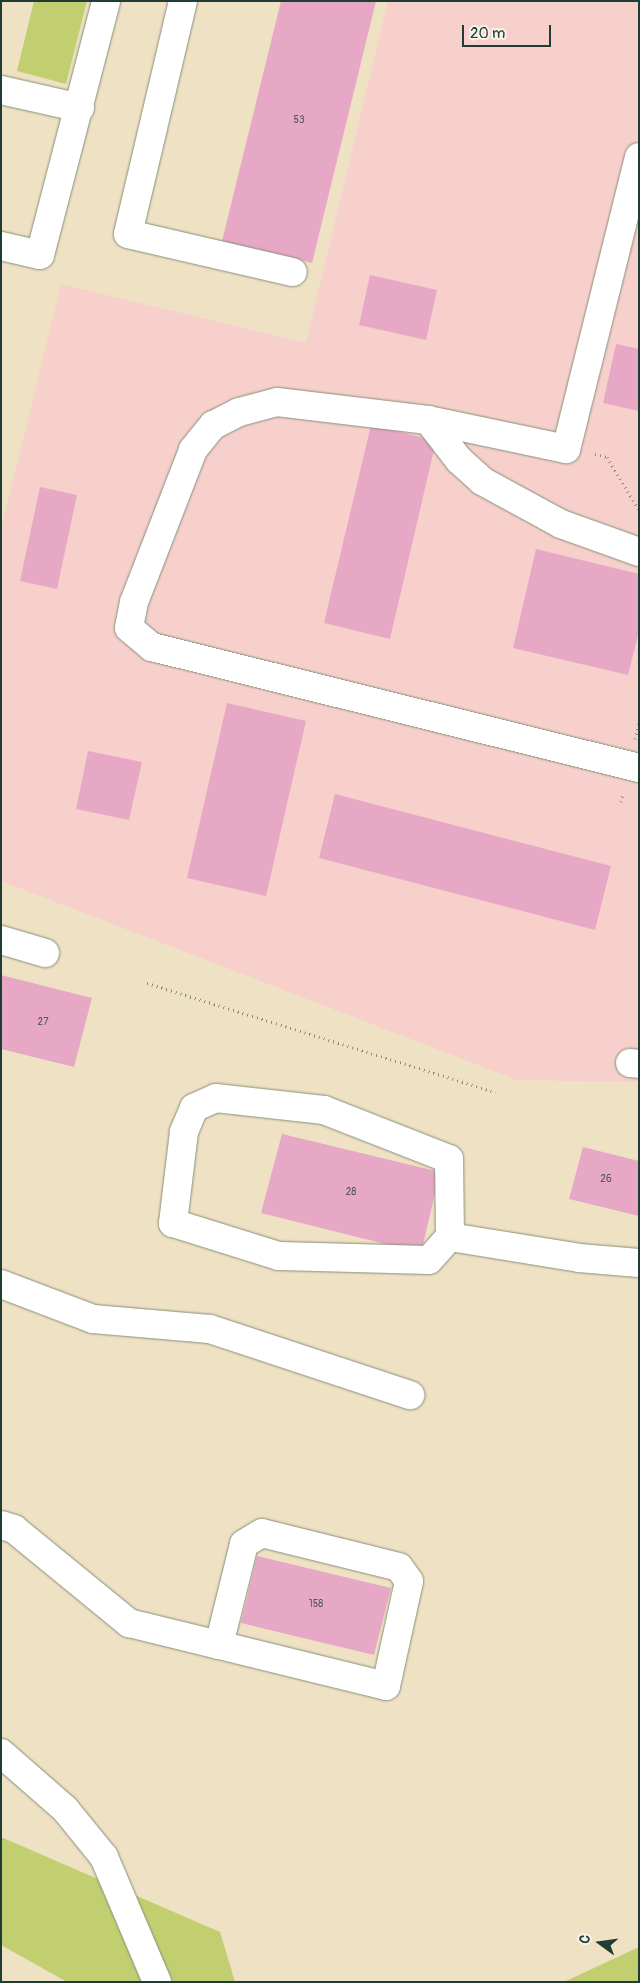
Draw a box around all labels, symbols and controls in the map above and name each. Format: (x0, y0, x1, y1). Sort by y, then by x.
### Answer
scale bar (465, 15, 554, 47)
text: 20 m (470, 24, 505, 43)
house number: 53 (294, 115, 304, 127)
house number: 27 (38, 1017, 48, 1029)
house number: 26 (600, 1174, 612, 1186)
house number: 28 (346, 1187, 356, 1199)
house number: 158 (309, 1599, 323, 1611)
north arrow (575, 1918, 625, 1968)
text: С (576, 1933, 594, 1946)

